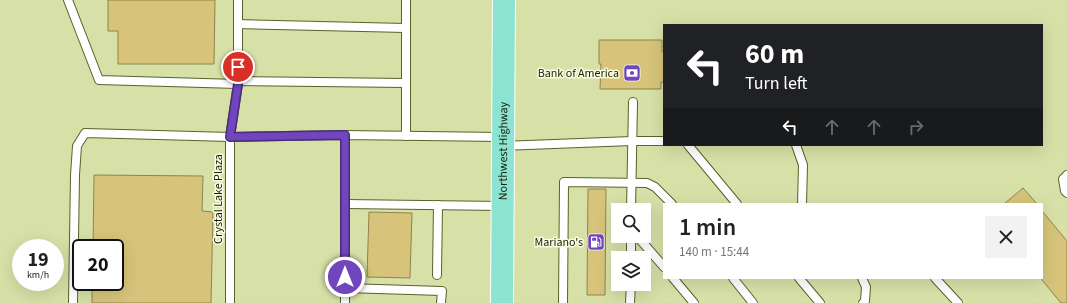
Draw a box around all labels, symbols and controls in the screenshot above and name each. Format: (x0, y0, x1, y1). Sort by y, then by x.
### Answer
text: 60 m (745, 34, 804, 74)
icon: left (679, 40, 731, 92)
pin (221, 50, 255, 84)
icon: arrive (227, 56, 249, 78)
bank icon: Bank of America (622, 63, 642, 83)
place label: Bank of America (538, 65, 619, 82)
text: Turn left (745, 71, 807, 96)
street label: Northwest Highway (494, 101, 512, 200)
icon: left (779, 116, 801, 138)
icon: ahead (821, 116, 843, 138)
icon: ahead (863, 116, 885, 138)
icon: right (905, 116, 927, 138)
street label: Crystal Lake Plaza (210, 154, 227, 244)
map controls (611, 203, 651, 291)
button: search (611, 203, 651, 243)
text: 1 min (679, 210, 736, 245)
button: close (985, 216, 1027, 258)
fuel station icon: Mariano's (586, 232, 606, 252)
place label: Mariano's (535, 234, 583, 251)
speed limit sign: 20 (72, 239, 124, 291)
text: 140 m · 15:44 (679, 243, 749, 261)
text: 19 (27, 246, 49, 274)
button: layers (611, 251, 651, 291)
position arrow (324, 256, 366, 298)
text: km/h (27, 268, 49, 282)

